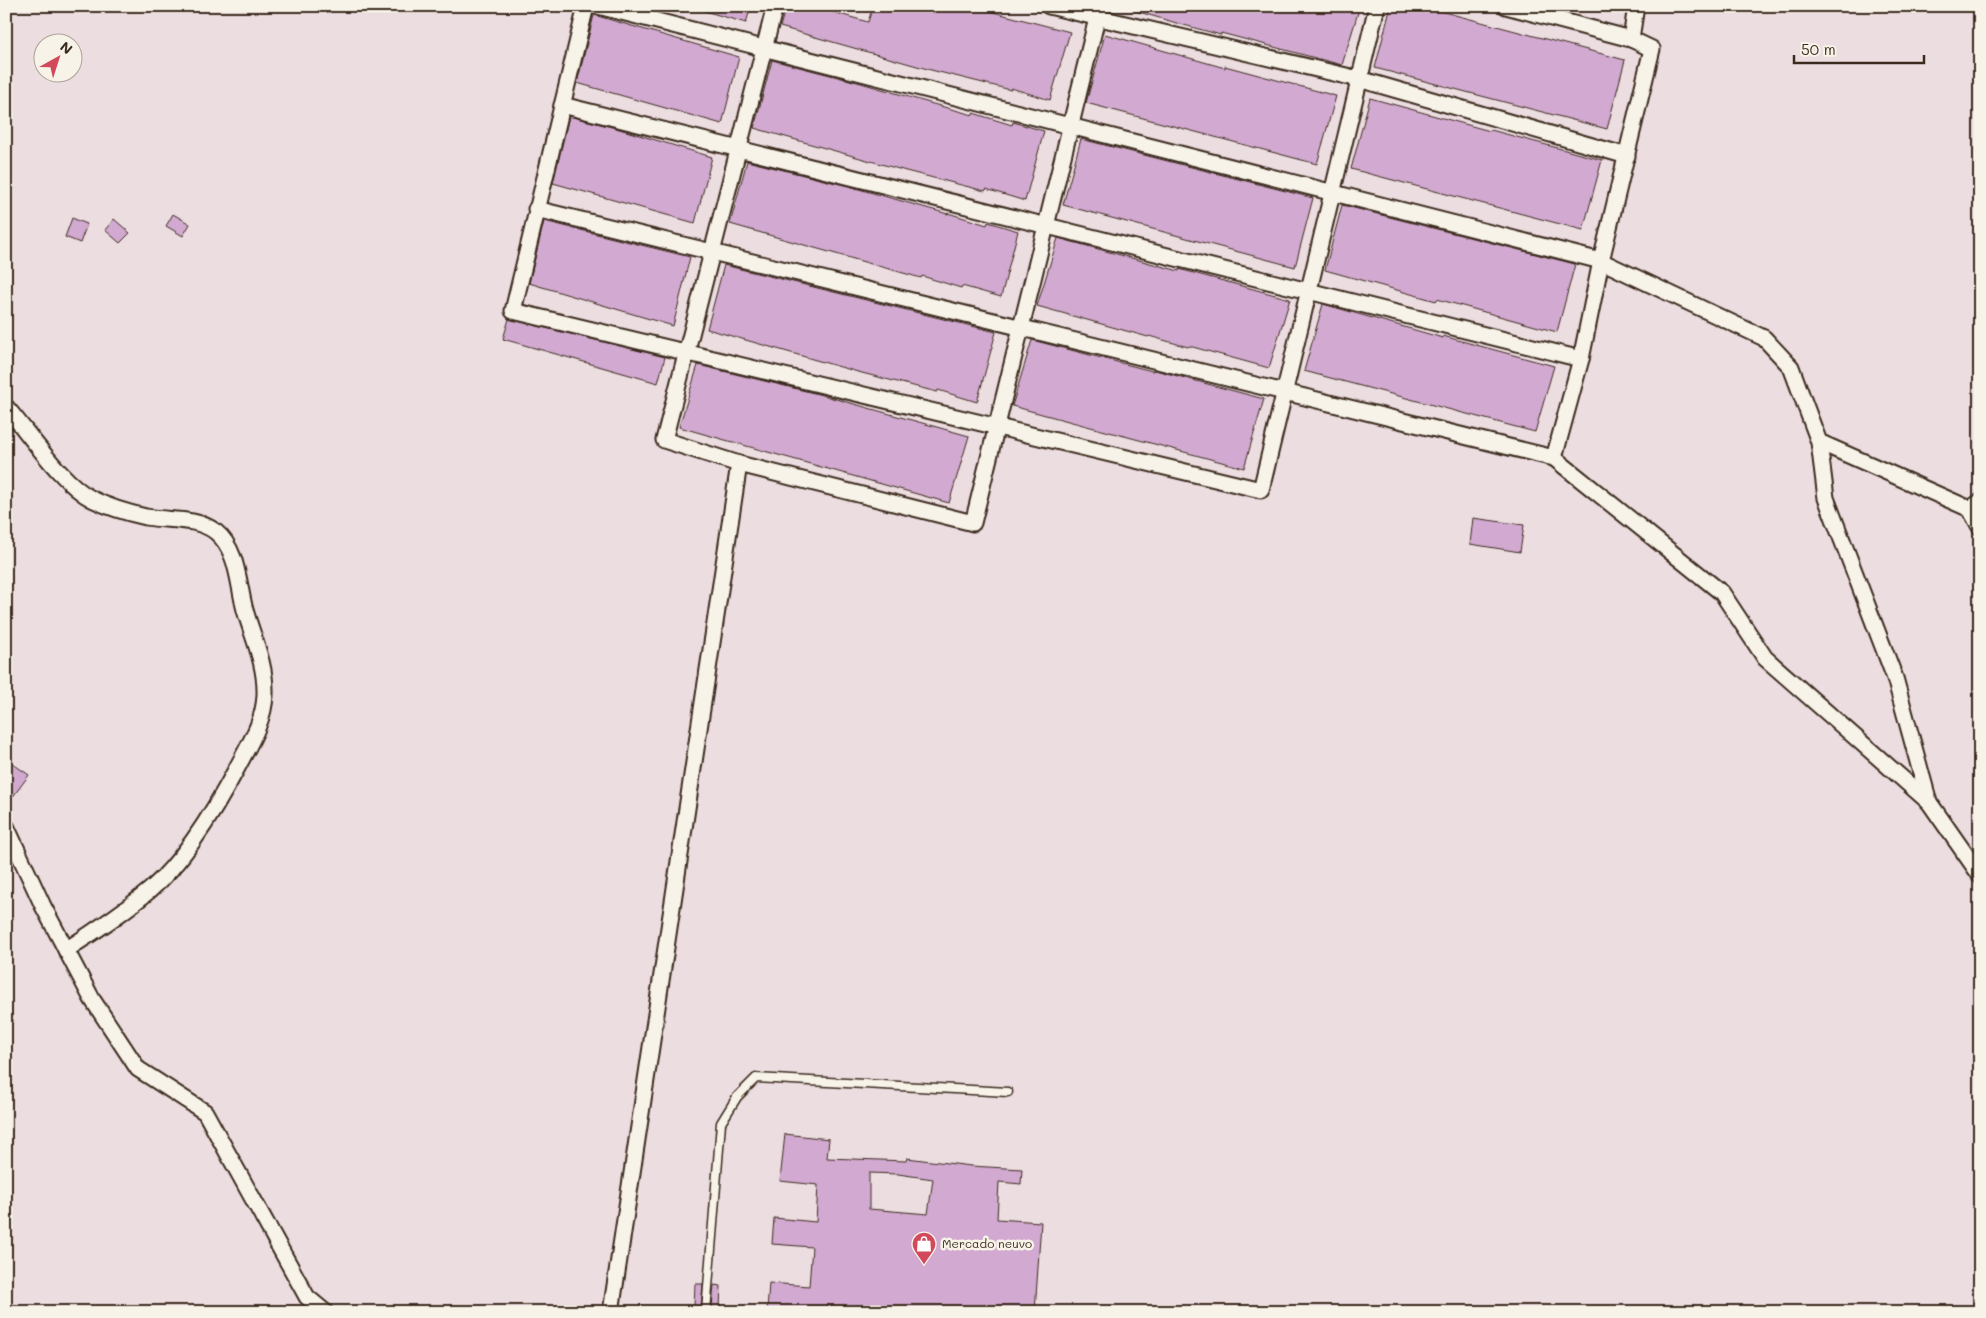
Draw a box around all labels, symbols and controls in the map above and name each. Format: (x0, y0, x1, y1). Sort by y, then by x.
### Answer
north arrow (32, 32, 82, 82)
scale bar (1794, 32, 1924, 64)
text: N (56, 37, 77, 58)
text: 50 m (1801, 39, 1836, 59)
shop icon: Mercado neuvo (911, 1231, 937, 1265)
place label: Mercado neuvo (942, 1235, 1032, 1251)

